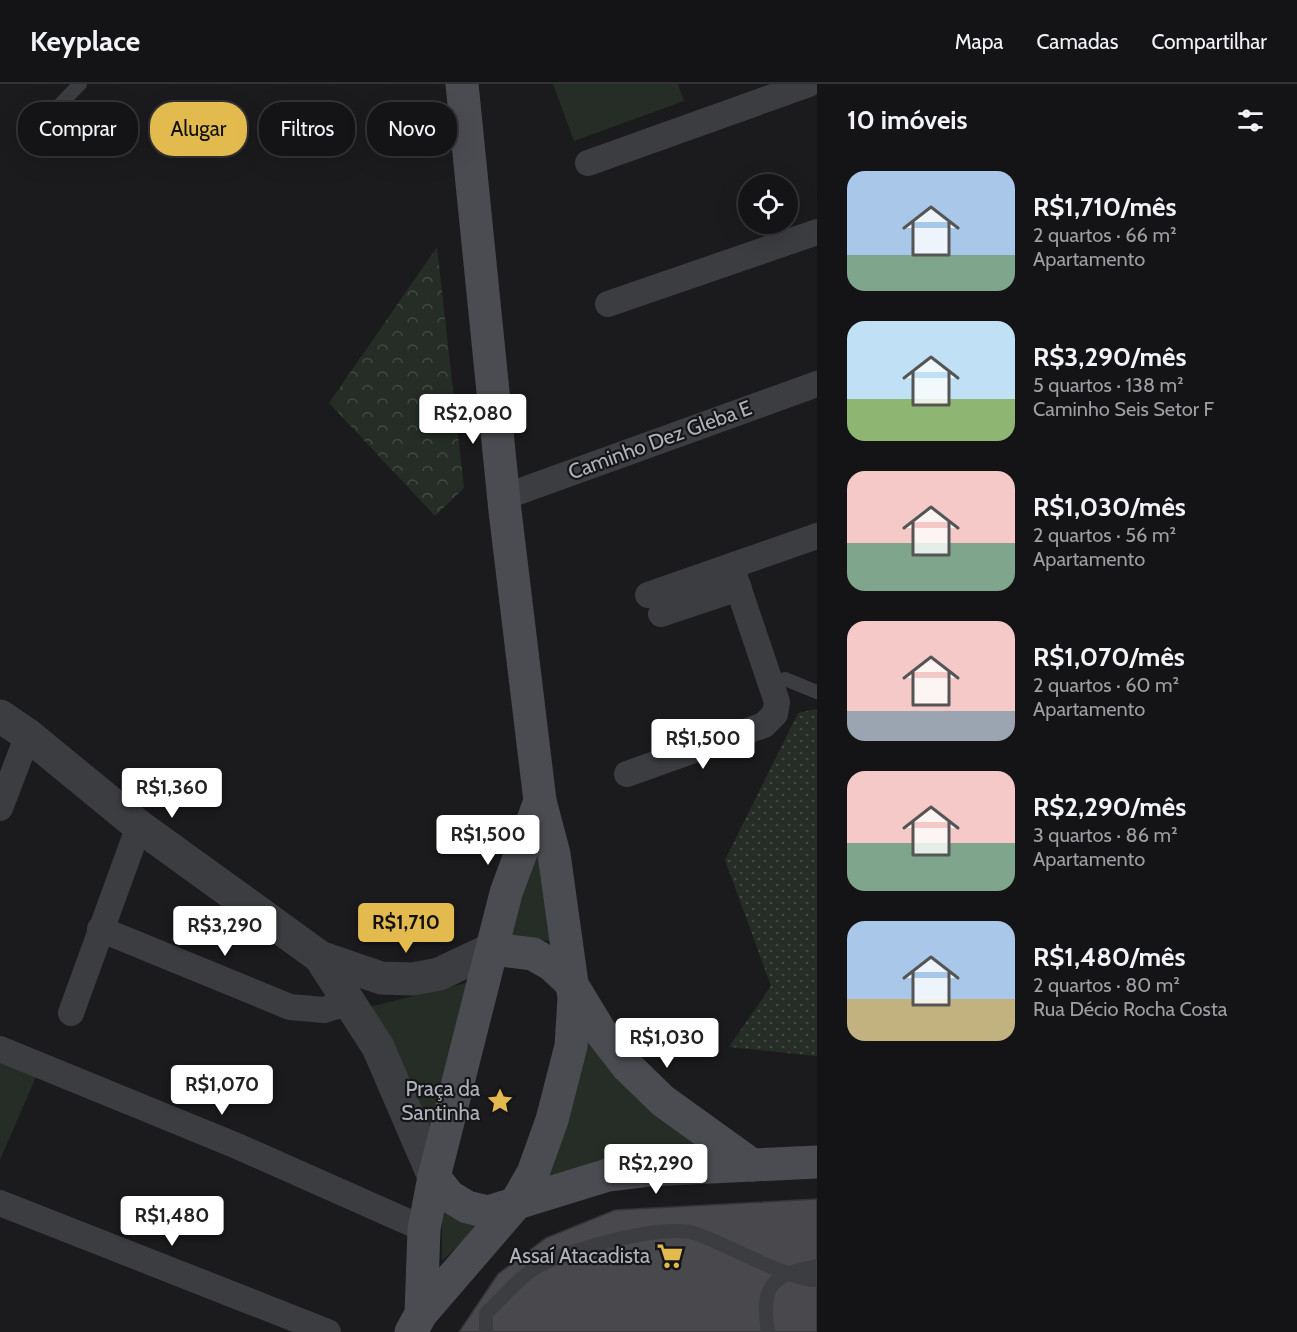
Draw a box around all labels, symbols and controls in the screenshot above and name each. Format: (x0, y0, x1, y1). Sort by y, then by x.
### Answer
text: Keyplace (30, 24, 140, 58)
text: Mapa (955, 29, 1003, 54)
text: Camadas (1036, 29, 1118, 54)
text: Compartilhar (1151, 29, 1267, 54)
chip: Comprar (18, 102, 138, 156)
chip: Alugar (150, 102, 247, 156)
chip: Filtros (259, 102, 355, 156)
chip: Novo (367, 102, 457, 156)
text: 10 imóveis (847, 104, 968, 136)
icon: filters (1234, 104, 1267, 137)
map controls (738, 174, 798, 234)
button: locate (738, 174, 798, 234)
text: R$1,710/mês (1033, 191, 1177, 223)
icon: home (895, 195, 967, 267)
text: 2 quartos · 66 m² (1033, 223, 1177, 247)
text: Apartamento (1033, 247, 1145, 271)
text: R$3,290/mês (1033, 341, 1186, 373)
icon: home (895, 345, 967, 417)
text: 5 quartos · 138 m² (1033, 373, 1184, 397)
pin: R$2,080 (418, 394, 528, 445)
street label: Caminho Dez Gleba E (565, 395, 755, 484)
text: Caminho Seis Setor F (1033, 397, 1214, 421)
text: R$2,080 (433, 401, 513, 425)
text: R$1,030/mês (1033, 491, 1186, 523)
icon: home (895, 495, 967, 567)
text: 2 quartos · 56 m² (1033, 523, 1176, 547)
text: Apartamento (1033, 547, 1145, 571)
text: R$1,070/mês (1033, 641, 1185, 673)
icon: home (895, 645, 967, 717)
text: 2 quartos · 60 m² (1033, 673, 1179, 697)
text: Apartamento (1033, 697, 1145, 721)
pin: R$1,500 (648, 719, 758, 770)
text: R$1,500 (665, 726, 741, 750)
pin: R$1,360 (117, 768, 227, 819)
text: R$1,360 (136, 775, 208, 799)
text: R$2,290/mês (1033, 791, 1186, 823)
icon: home (895, 795, 967, 867)
pin: R$1,500 (433, 815, 543, 866)
text: R$1,500 (450, 822, 526, 846)
text: 3 quartos · 86 m² (1033, 823, 1178, 847)
text: Apartamento (1033, 847, 1145, 871)
pin: R$1,710 (351, 903, 461, 954)
pin: R$3,290 (170, 906, 280, 957)
text: R$1,710 (372, 910, 440, 934)
text: R$3,290 (187, 913, 263, 937)
text: R$1,480/mês (1033, 941, 1186, 973)
icon: home (895, 945, 967, 1017)
text: 2 quartos · 80 m² (1033, 973, 1180, 997)
text: Rua Décio Rocha Costa (1033, 997, 1227, 1021)
pin: R$1,030 (612, 1018, 722, 1069)
text: R$1,030 (630, 1025, 704, 1049)
pin: R$1,070 (167, 1065, 277, 1116)
text: R$1,070 (185, 1072, 259, 1096)
place label: Praça da Santinha (401, 1076, 480, 1125)
place icon: Praça da Santinha (485, 1086, 515, 1116)
pin: R$2,290 (601, 1144, 711, 1195)
text: R$2,290 (618, 1151, 694, 1175)
pin: R$1,480 (117, 1196, 227, 1247)
text: R$1,480 (135, 1203, 209, 1227)
supermarket icon: Assaí Atacadista (655, 1241, 685, 1271)
place label: Assaí Atacadista (509, 1243, 650, 1268)

